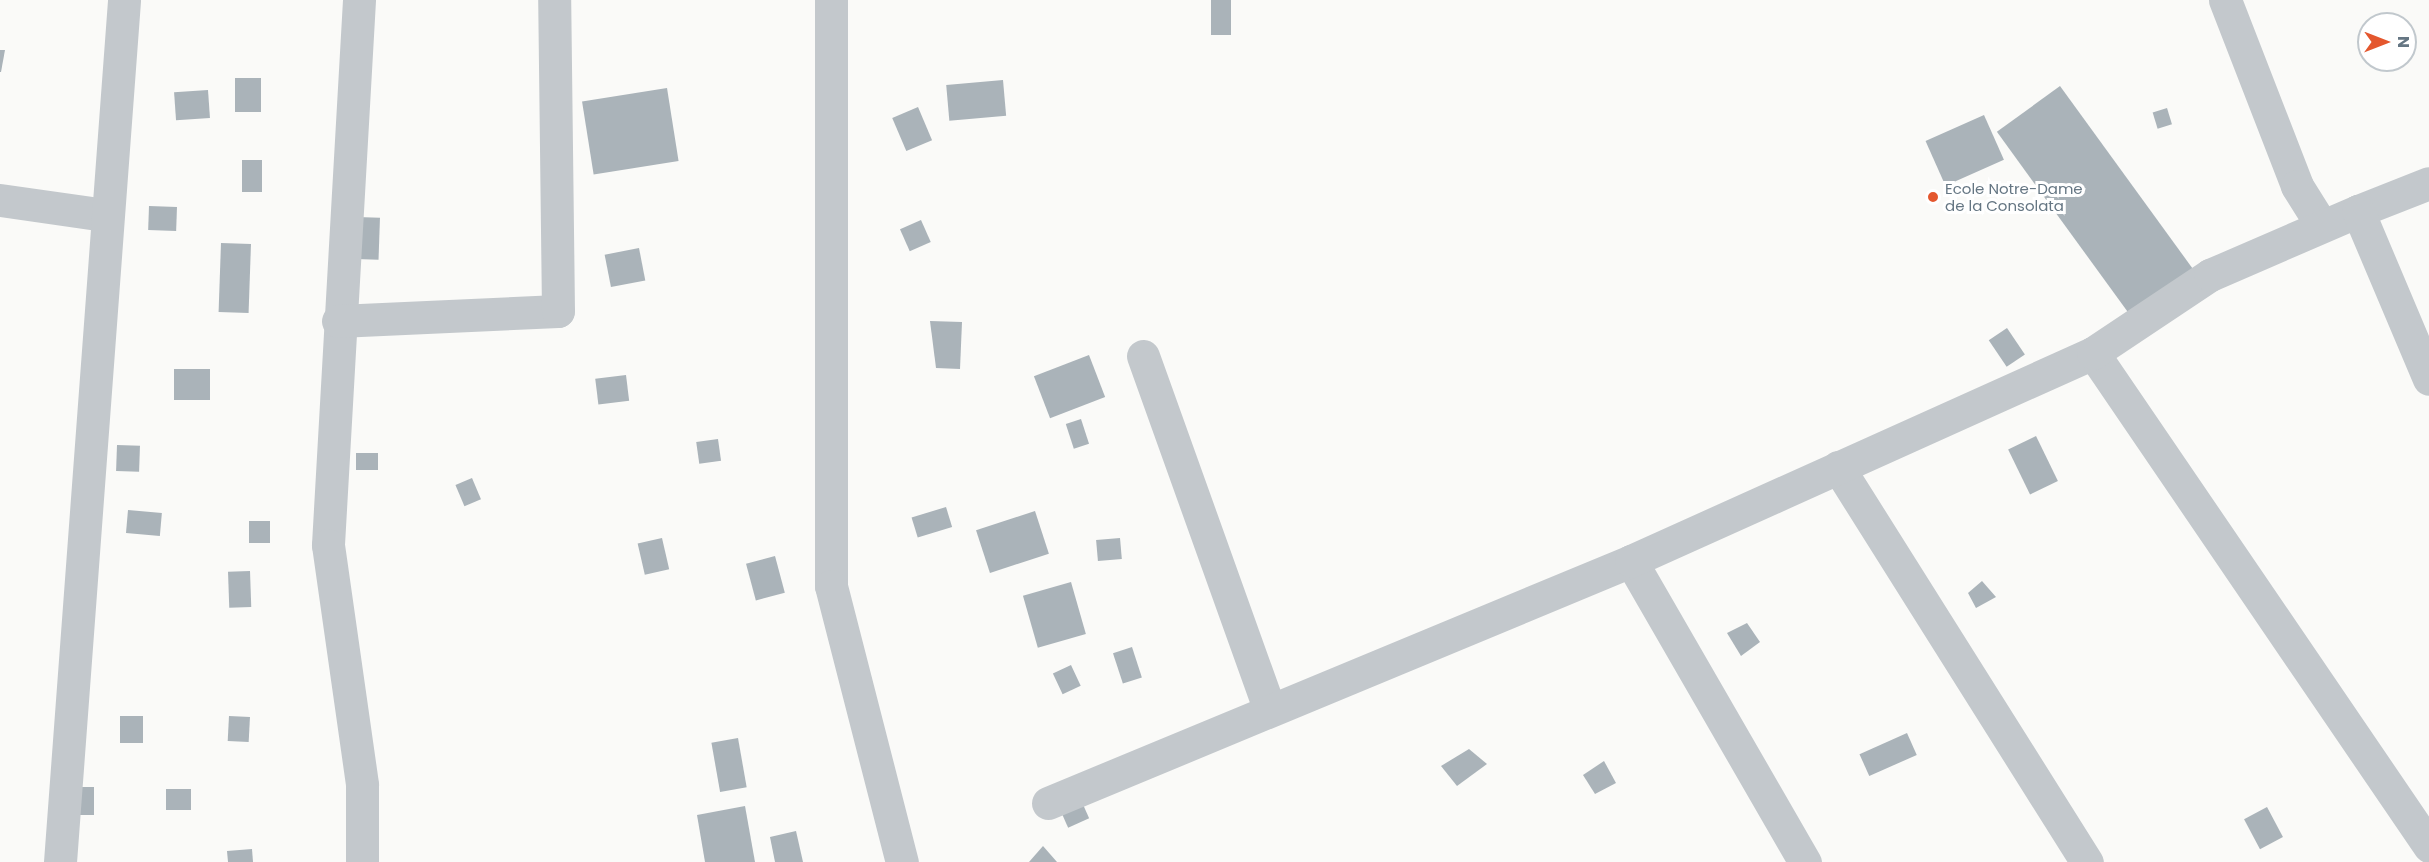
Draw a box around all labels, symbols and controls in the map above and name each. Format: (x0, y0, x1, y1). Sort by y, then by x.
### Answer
north arrow (2357, 12, 2417, 72)
text: N (2392, 36, 2415, 48)
place label: Ecole Notre-Dame de la Consolata (1945, 179, 2083, 214)
marker: Ecole Notre-Dame de la Consolata (1926, 190, 1940, 204)

